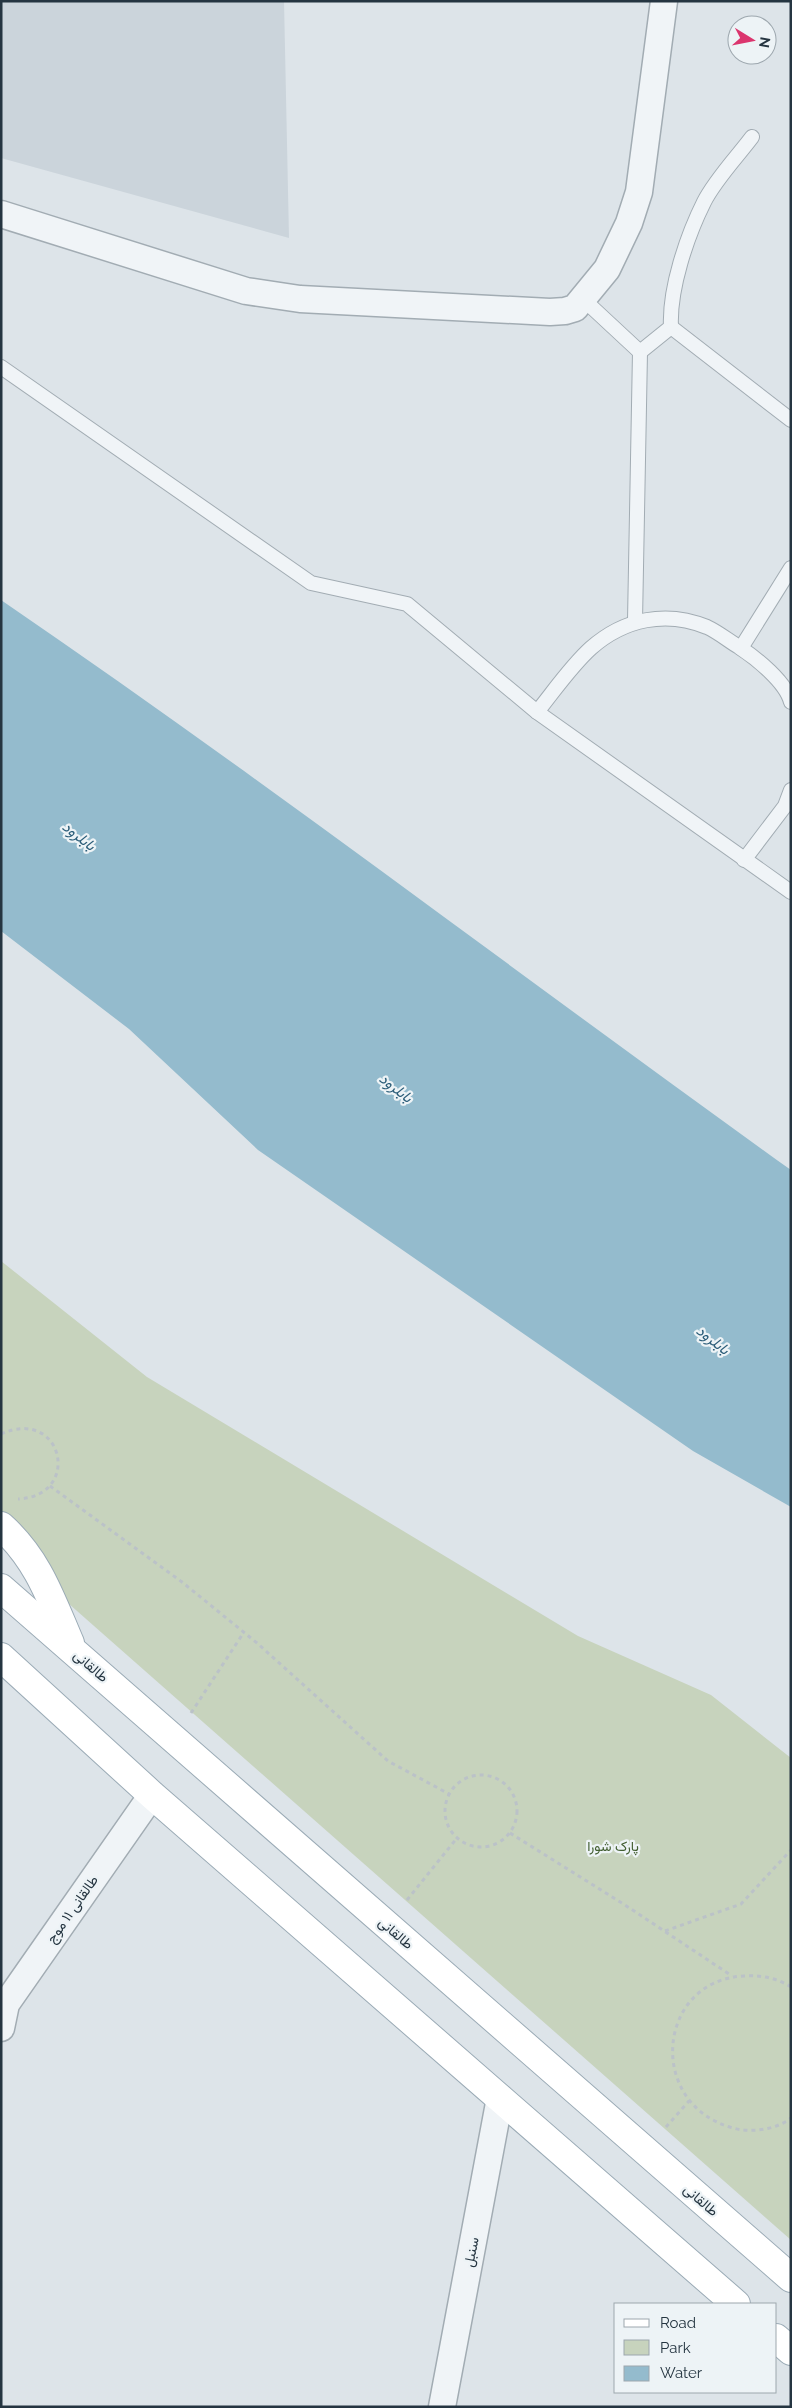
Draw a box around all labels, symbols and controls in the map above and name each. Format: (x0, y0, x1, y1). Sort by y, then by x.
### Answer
north arrow (727, 15, 777, 65)
text: N (756, 36, 774, 49)
water label: بابلرود (59, 818, 100, 855)
water label: بابلرود (376, 1070, 417, 1107)
water label: بابلرود (693, 1322, 734, 1359)
street label: طالقانی (70, 1647, 112, 1686)
park label: پارک شورا (587, 1838, 639, 1856)
street label: طالقانی ۱۱ موج (43, 1872, 104, 1948)
street label: طالقانی (375, 1914, 417, 1953)
street label: طالقانی (680, 2181, 722, 2220)
street label: سنبل (460, 2236, 483, 2268)
legend (614, 2303, 777, 2393)
text: Road (660, 2314, 696, 2332)
text: Park (660, 2339, 691, 2357)
text: Water (660, 2364, 703, 2382)

